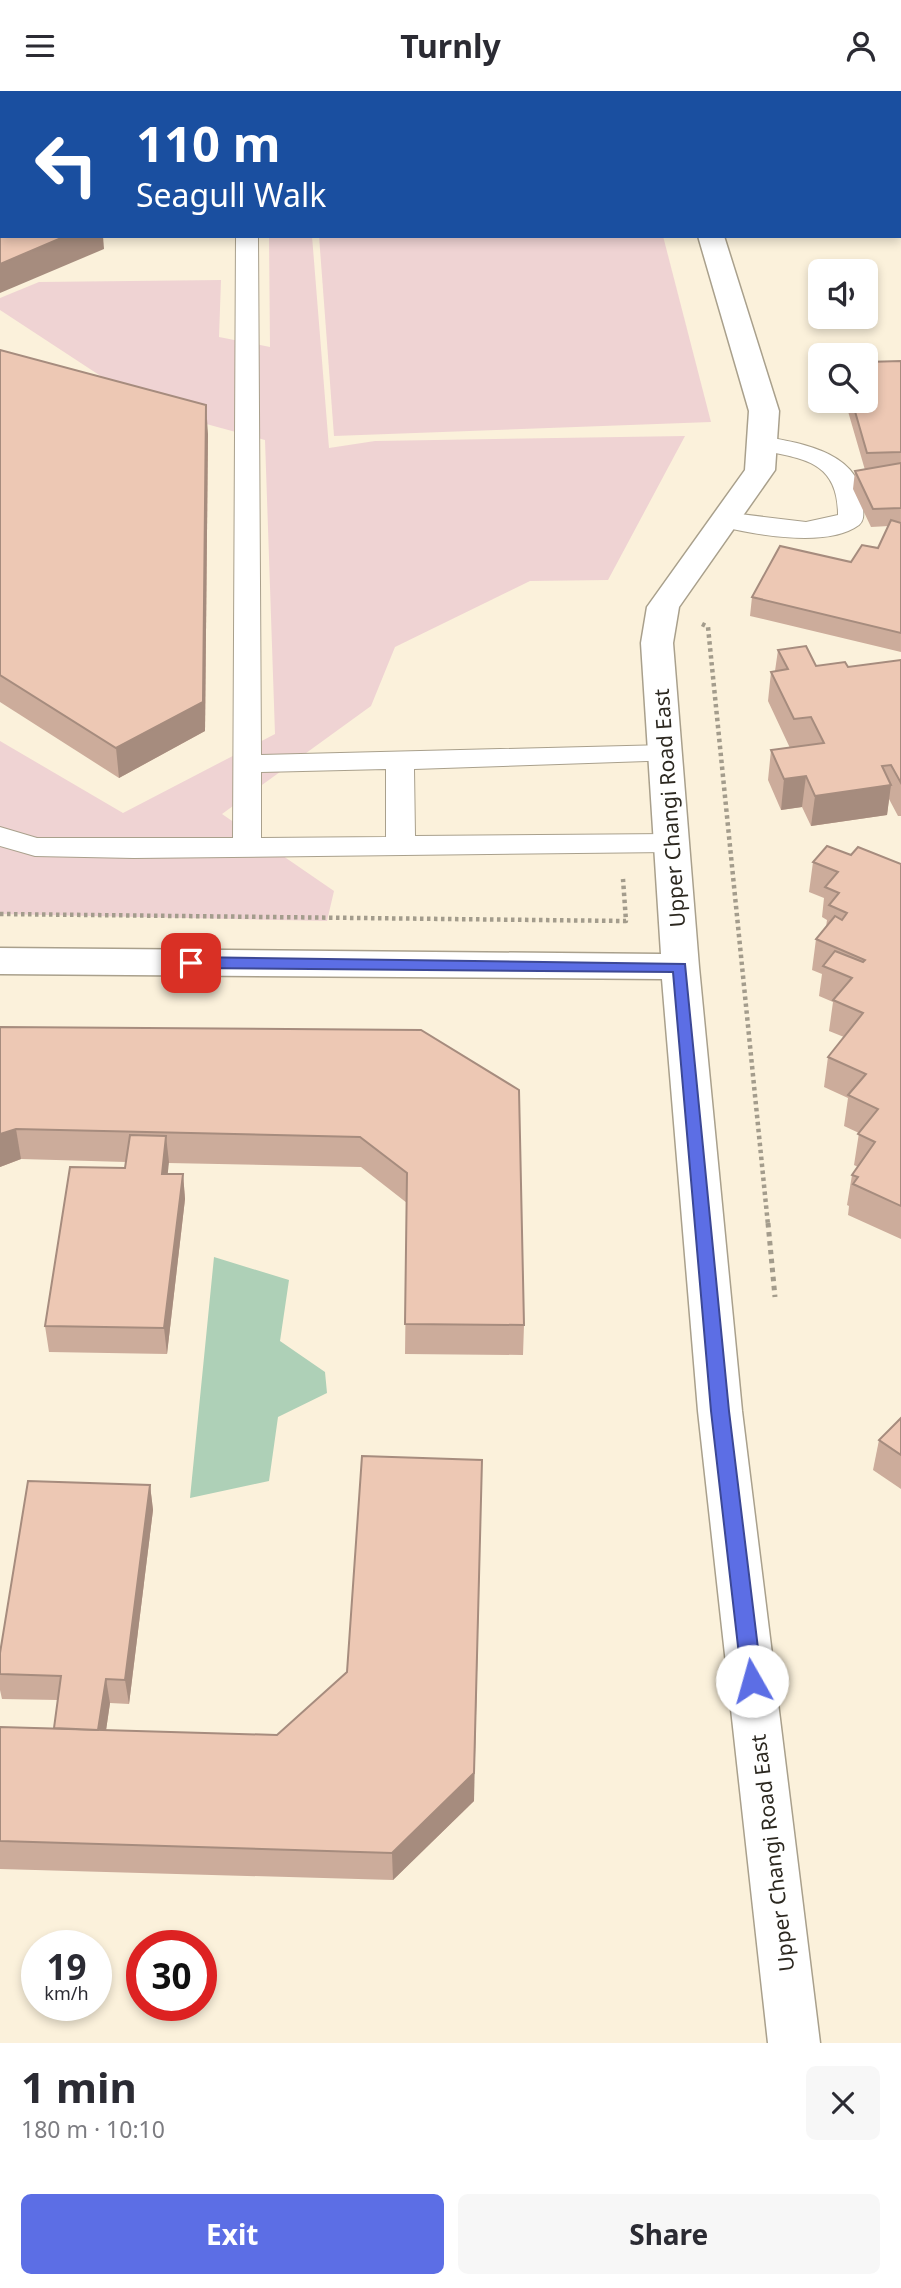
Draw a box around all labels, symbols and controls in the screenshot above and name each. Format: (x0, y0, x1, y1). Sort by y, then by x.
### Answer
text: Turnly (400, 24, 501, 67)
icon: menu (21, 27, 59, 65)
icon: person (842, 27, 880, 65)
text: 110 m (136, 110, 281, 176)
icon: left (21, 119, 112, 210)
text: Seagull Walk (136, 173, 326, 216)
map controls (808, 259, 878, 413)
button: sound (808, 259, 878, 329)
button: search (808, 343, 878, 413)
street label: Upper Changi Road East (647, 687, 691, 928)
pin (161, 933, 221, 993)
icon: arrive (172, 944, 210, 982)
position arrow (715, 1644, 789, 1718)
street label: Upper Changi Road East (743, 1732, 800, 1973)
speed limit sign: 30 (126, 1930, 217, 2021)
text: 19 (46, 1943, 87, 1990)
text: km/h (44, 1981, 89, 2005)
text: 1 min (21, 2058, 137, 2115)
button: close (806, 2066, 880, 2140)
text: 180 m · 10:10 (21, 2113, 165, 2145)
button: Exit (21, 2194, 444, 2274)
button: Share (458, 2194, 880, 2274)

